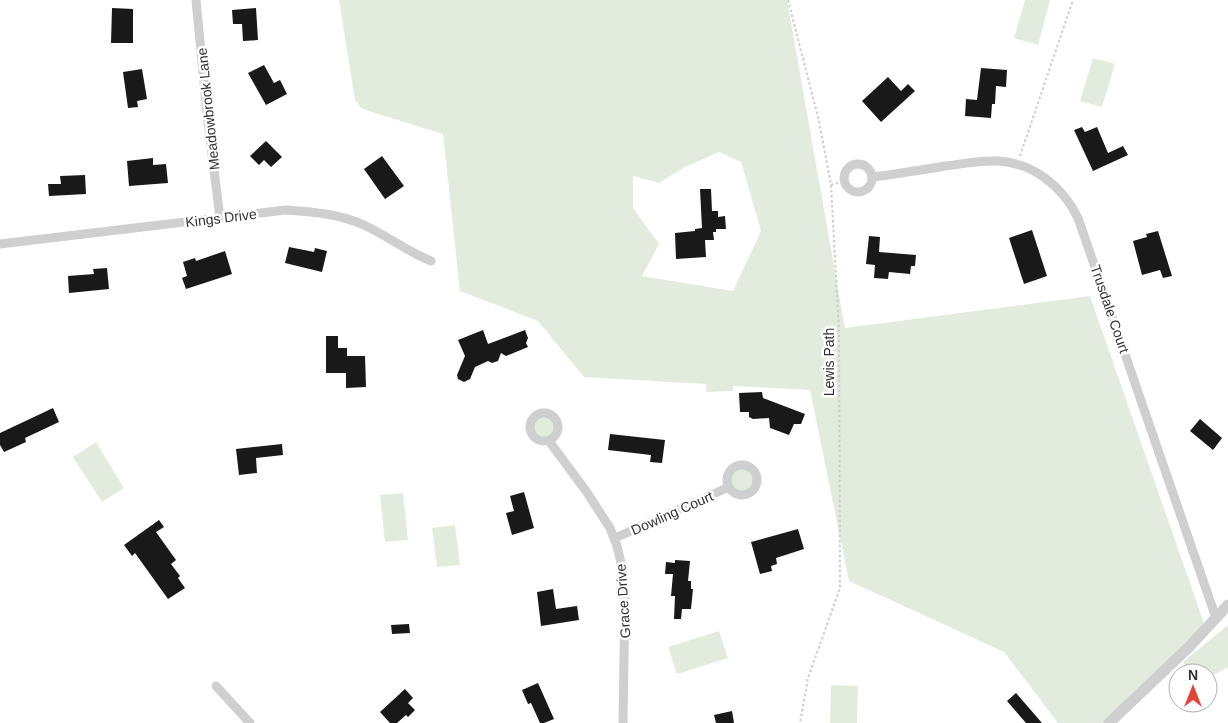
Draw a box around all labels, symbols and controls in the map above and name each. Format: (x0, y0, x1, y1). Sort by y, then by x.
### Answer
street label: Meadowbrook Lane (194, 47, 222, 171)
street label: Kings Drive (184, 206, 258, 230)
street label: Trusdale Court (1087, 263, 1133, 355)
street label: Lewis Path (821, 328, 837, 396)
street label: Dowling Court (629, 488, 716, 538)
street label: Grace Drive (612, 563, 634, 639)
north arrow (1168, 663, 1218, 713)
text: N (1188, 667, 1198, 683)

